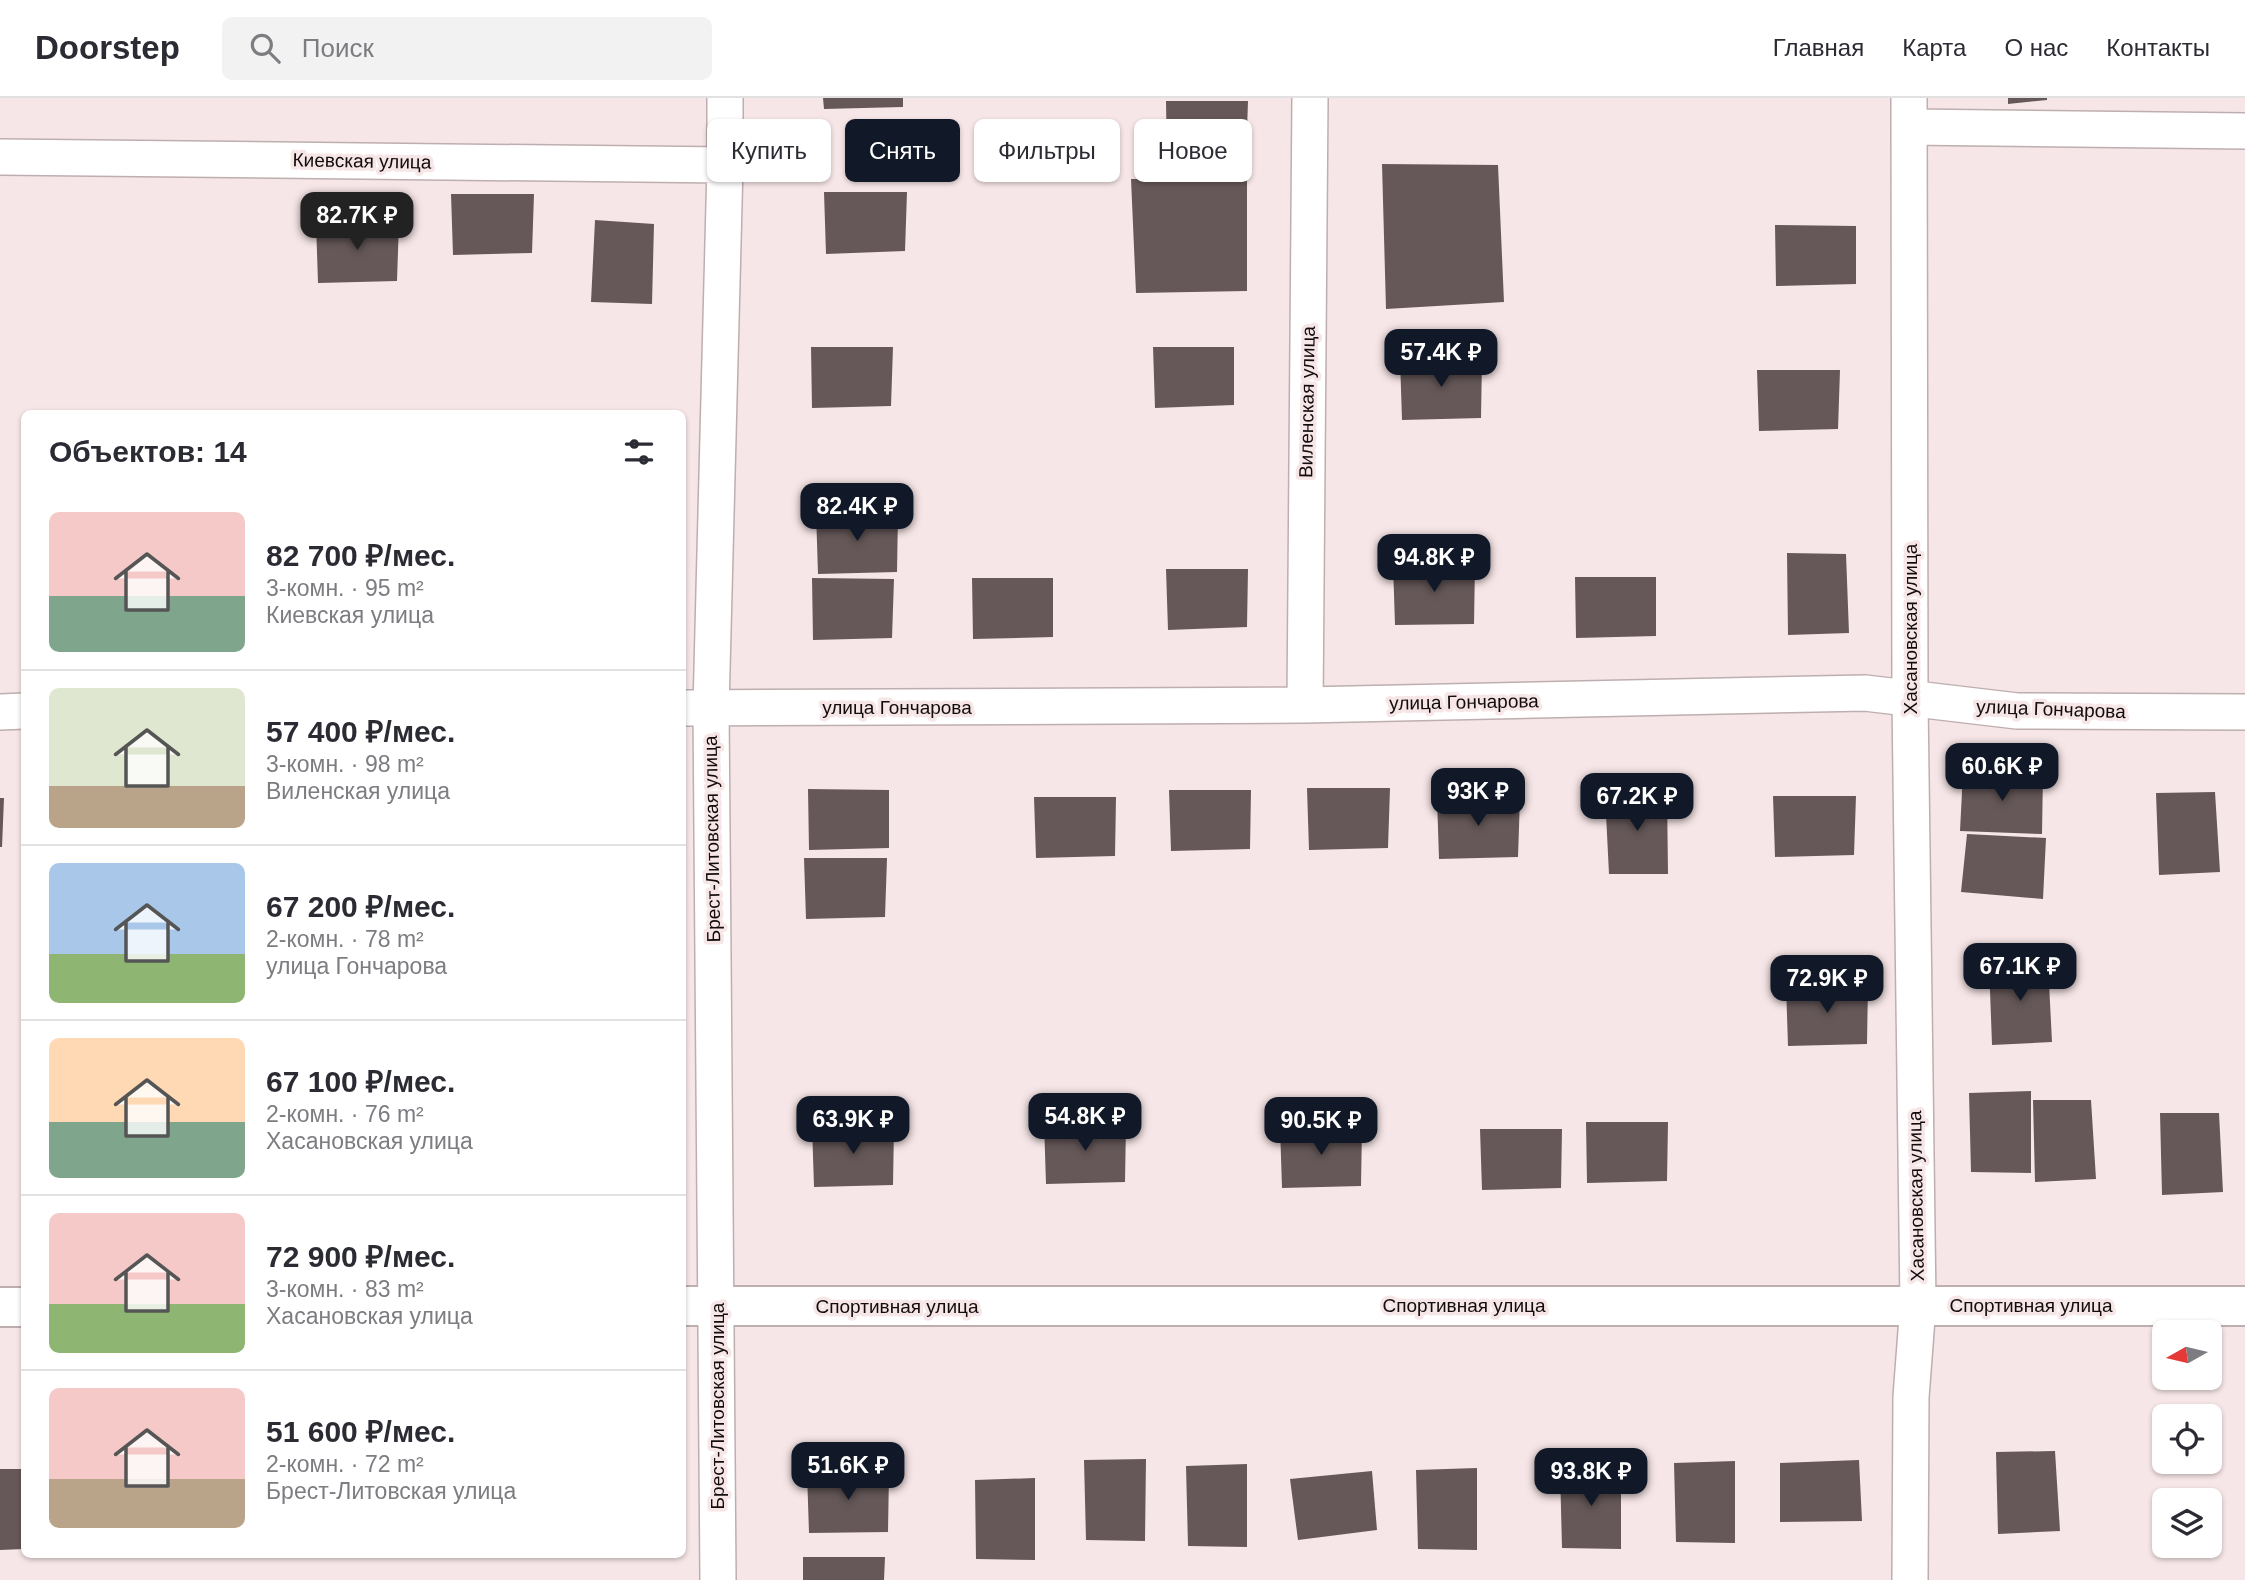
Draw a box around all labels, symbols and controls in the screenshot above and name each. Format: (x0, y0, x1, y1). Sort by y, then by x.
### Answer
search box (222, 17, 712, 80)
text: Doorstep (35, 29, 180, 66)
icon: search (246, 29, 284, 67)
text: Поиск (302, 33, 374, 63)
text: Главная (1773, 34, 1864, 61)
text: Карта (1902, 34, 1966, 61)
text: О нас (2004, 34, 2068, 61)
text: Контакты (2106, 34, 2210, 61)
chip: Купить (707, 119, 831, 182)
chip: Снять (845, 119, 960, 182)
chip: Фильтры (974, 119, 1120, 182)
chip: Новое (1134, 119, 1252, 182)
street label: Киевская улица (292, 149, 432, 173)
pin: 82.7K ₽ (292, 192, 422, 252)
text: 82.7K ₽ (316, 202, 398, 228)
street label: Виленская улица (1295, 325, 1319, 478)
pin: 57.4K ₽ (1376, 330, 1506, 389)
text: 57.4K ₽ (1400, 339, 1482, 365)
icon: filters (620, 433, 658, 471)
text: Объектов: 14 (49, 435, 247, 468)
pin: 82.4K ₽ (792, 484, 922, 543)
text: 82.4K ₽ (816, 493, 898, 519)
pin: 94.8K ₽ (1369, 534, 1499, 594)
text: 82 700 ₽/мес. (266, 539, 455, 572)
icon: home (105, 540, 189, 624)
street label: Хасановская улица (1900, 543, 1921, 714)
text: 94.8K ₽ (1393, 544, 1475, 570)
text: 3-комн. · 95 m² (266, 575, 424, 601)
text: Киевская улица (266, 602, 434, 628)
street label: улица Гончарова (1389, 690, 1539, 714)
street label: улица Гончарова (1976, 696, 2127, 722)
street label: улица Гончарова (822, 697, 972, 718)
text: 57 400 ₽/мес. (266, 715, 455, 748)
icon: home (105, 716, 189, 800)
street label: Брест-Литовская улица (700, 735, 724, 943)
pin: 60.6K ₽ (1937, 744, 2067, 803)
text: 3-комн. · 98 m² (266, 751, 424, 777)
text: 60.6K ₽ (1961, 753, 2043, 779)
pin: 93K ₽ (1429, 768, 1527, 828)
pin: 67.2K ₽ (1572, 774, 1702, 833)
text: Виленская улица (266, 778, 450, 804)
text: 93K ₽ (1447, 778, 1509, 804)
text: 67.2K ₽ (1596, 783, 1678, 809)
text: 67 200 ₽/мес. (266, 890, 455, 923)
icon: home (105, 891, 189, 975)
text: 2-комн. · 78 m² (266, 926, 424, 952)
pin: 67.1K ₽ (1955, 944, 2085, 1003)
text: улица Гончарова (266, 953, 447, 979)
text: 67.1K ₽ (1979, 953, 2061, 979)
pin: 72.9K ₽ (1762, 956, 1892, 1015)
text: 72.9K ₽ (1786, 965, 1868, 991)
text: 67 100 ₽/мес. (266, 1065, 455, 1098)
icon: home (105, 1066, 189, 1150)
pin: 54.8K ₽ (1020, 1094, 1150, 1153)
pin: 63.9K ₽ (788, 1096, 918, 1156)
pin: 90.5K ₽ (1256, 1098, 1386, 1157)
text: 2-комн. · 76 m² (266, 1101, 424, 1127)
text: 54.8K ₽ (1044, 1103, 1126, 1129)
text: 63.9K ₽ (812, 1106, 894, 1132)
text: 90.5K ₽ (1280, 1107, 1362, 1133)
street label: Хасановская улица (1904, 1110, 1928, 1282)
text: Хасановская улица (266, 1128, 473, 1154)
text: 72 900 ₽/мес. (266, 1240, 455, 1273)
icon: home (105, 1241, 189, 1325)
text: 3-комн. · 83 m² (266, 1276, 424, 1302)
street label: Спортивная улица (1383, 1295, 1546, 1316)
street label: Спортивная улица (1950, 1295, 2113, 1316)
street label: Спортивная улица (816, 1296, 979, 1317)
street label: Брест-Литовская улица (707, 1302, 728, 1509)
text: Хасановская улица (266, 1303, 473, 1329)
north arrow (2152, 1320, 2222, 1390)
map controls (2152, 1320, 2222, 1558)
button: locate (2152, 1404, 2222, 1474)
text: 51 600 ₽/мес. (266, 1415, 455, 1448)
icon: home (105, 1416, 189, 1500)
pin: 51.6K ₽ (783, 1442, 913, 1502)
pin: 93.8K ₽ (1526, 1448, 1656, 1508)
text: 2-комн. · 72 m² (266, 1451, 424, 1477)
text: 51.6K ₽ (807, 1452, 889, 1478)
text: 93.8K ₽ (1550, 1458, 1632, 1484)
text: Брест-Литовская улица (266, 1478, 516, 1504)
button: layers (2152, 1488, 2222, 1558)

